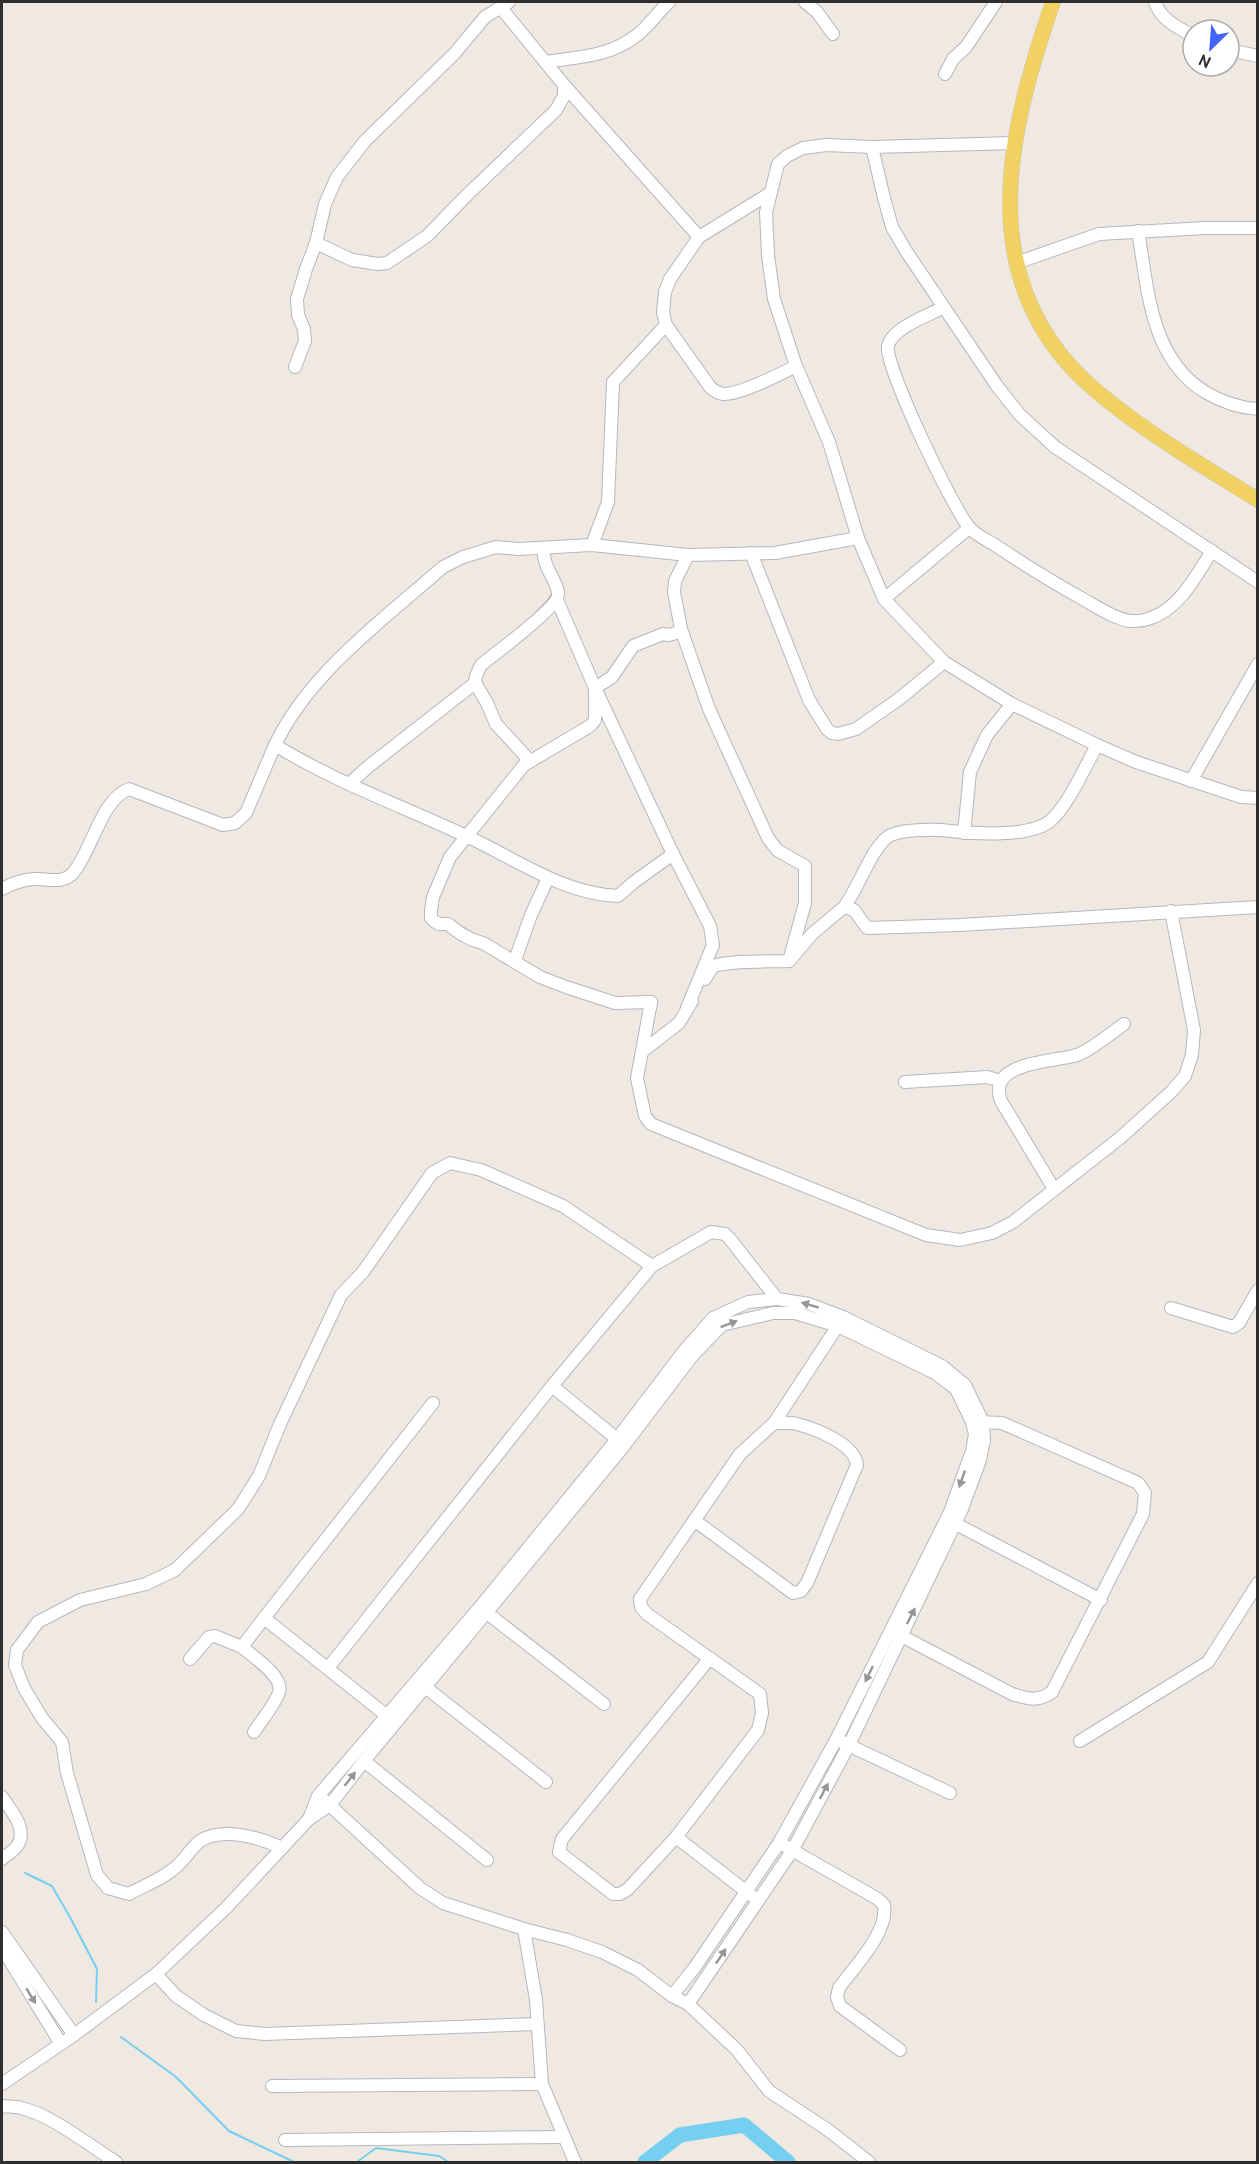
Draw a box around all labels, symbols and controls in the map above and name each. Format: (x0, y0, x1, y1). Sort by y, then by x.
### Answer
north arrow (1181, 18, 1241, 78)
text: N (1196, 50, 1214, 72)
one-way arrow (801, 1300, 819, 1310)
one-way arrow (721, 1318, 739, 1328)
one-way arrow (956, 1470, 966, 1488)
one-way arrow (906, 1608, 916, 1625)
one-way arrow (864, 1665, 874, 1682)
one-way arrow (344, 1771, 356, 1786)
one-way arrow (819, 1782, 829, 1799)
one-way arrow (715, 1947, 726, 1964)
one-way arrow (26, 1988, 37, 2004)

